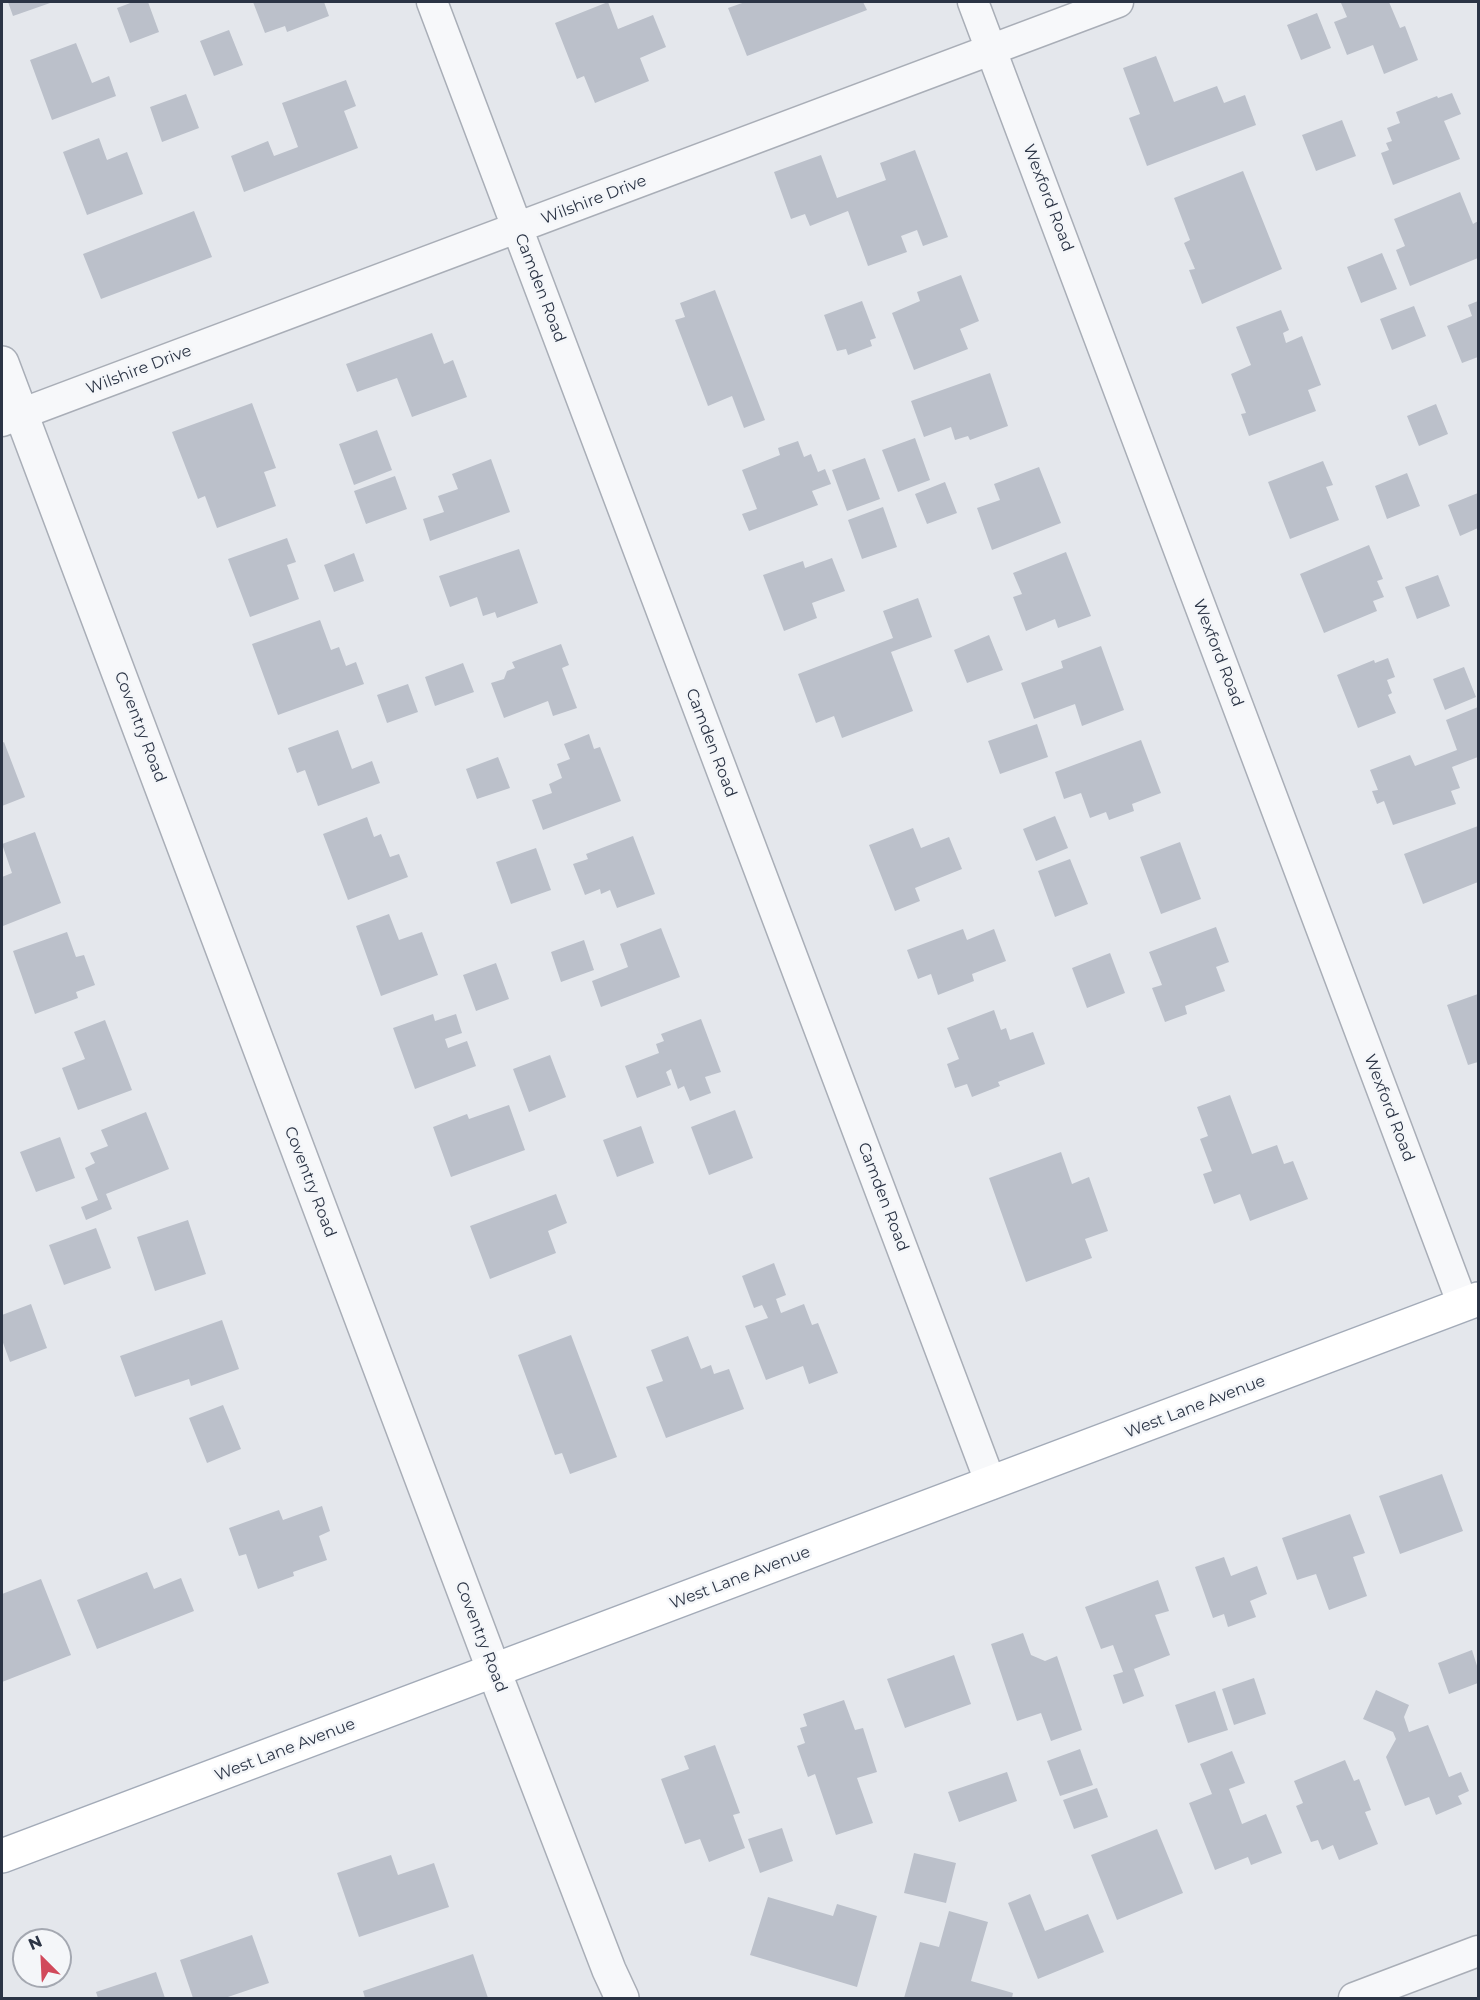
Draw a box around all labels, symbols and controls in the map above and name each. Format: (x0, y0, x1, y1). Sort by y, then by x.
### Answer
street label: Wexford Road (1019, 142, 1077, 254)
street label: Wilshire Drive (539, 171, 649, 229)
street label: Camden Road (510, 231, 570, 345)
street label: Wilshire Drive (84, 341, 194, 399)
street label: Wexford Road (1189, 597, 1247, 709)
street label: Coventry Road (110, 669, 170, 785)
street label: Camden Road (681, 686, 741, 800)
street label: Wexford Road (1360, 1052, 1418, 1164)
street label: Coventry Road (280, 1124, 340, 1240)
street label: Camden Road (853, 1140, 913, 1254)
street label: West Lane Avenue (1122, 1371, 1268, 1443)
street label: West Lane Avenue (667, 1542, 813, 1614)
street label: Coventry Road (451, 1579, 511, 1695)
street label: West Lane Avenue (212, 1714, 358, 1786)
north arrow (12, 1928, 72, 1988)
text: N (26, 1932, 45, 1954)

